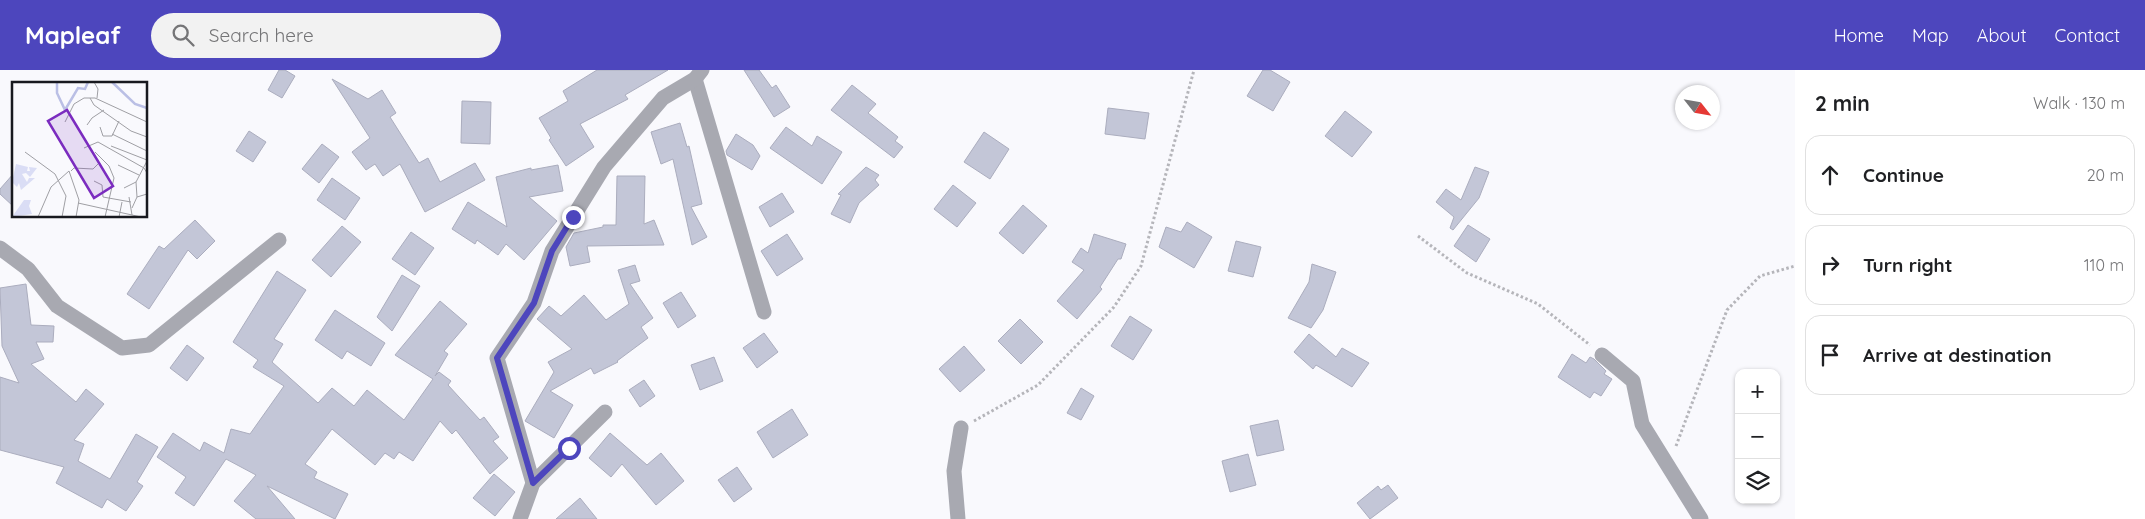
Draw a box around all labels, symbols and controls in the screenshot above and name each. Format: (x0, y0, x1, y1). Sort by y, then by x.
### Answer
search box (151, 13, 501, 58)
text: Mapleaf (25, 20, 121, 50)
icon: search (169, 21, 197, 49)
text: Search here (209, 23, 314, 47)
text: Home (1834, 24, 1884, 47)
text: Map (1912, 24, 1949, 47)
text: About (1977, 24, 2027, 47)
text: Contact (2055, 24, 2120, 47)
inset map (12, 82, 148, 218)
north arrow (1675, 85, 1720, 130)
text: 2 min (1815, 90, 1870, 116)
text: Walk · 130 m (2033, 93, 2125, 113)
icon: ahead (1816, 161, 1844, 189)
text: Continue (1863, 163, 1944, 187)
text: 20 m (2087, 165, 2124, 185)
route end (562, 206, 585, 229)
icon: right (1816, 251, 1844, 279)
text: Turn right (1863, 253, 1952, 277)
text: 110 m (2084, 255, 2124, 275)
icon: arrive (1816, 341, 1844, 369)
text: Arrive at destination (1863, 343, 2052, 367)
map controls (1735, 369, 1780, 504)
button: + (1735, 369, 1780, 414)
button: − (1735, 414, 1780, 459)
route start (558, 437, 581, 460)
button: layers (1735, 459, 1780, 504)

